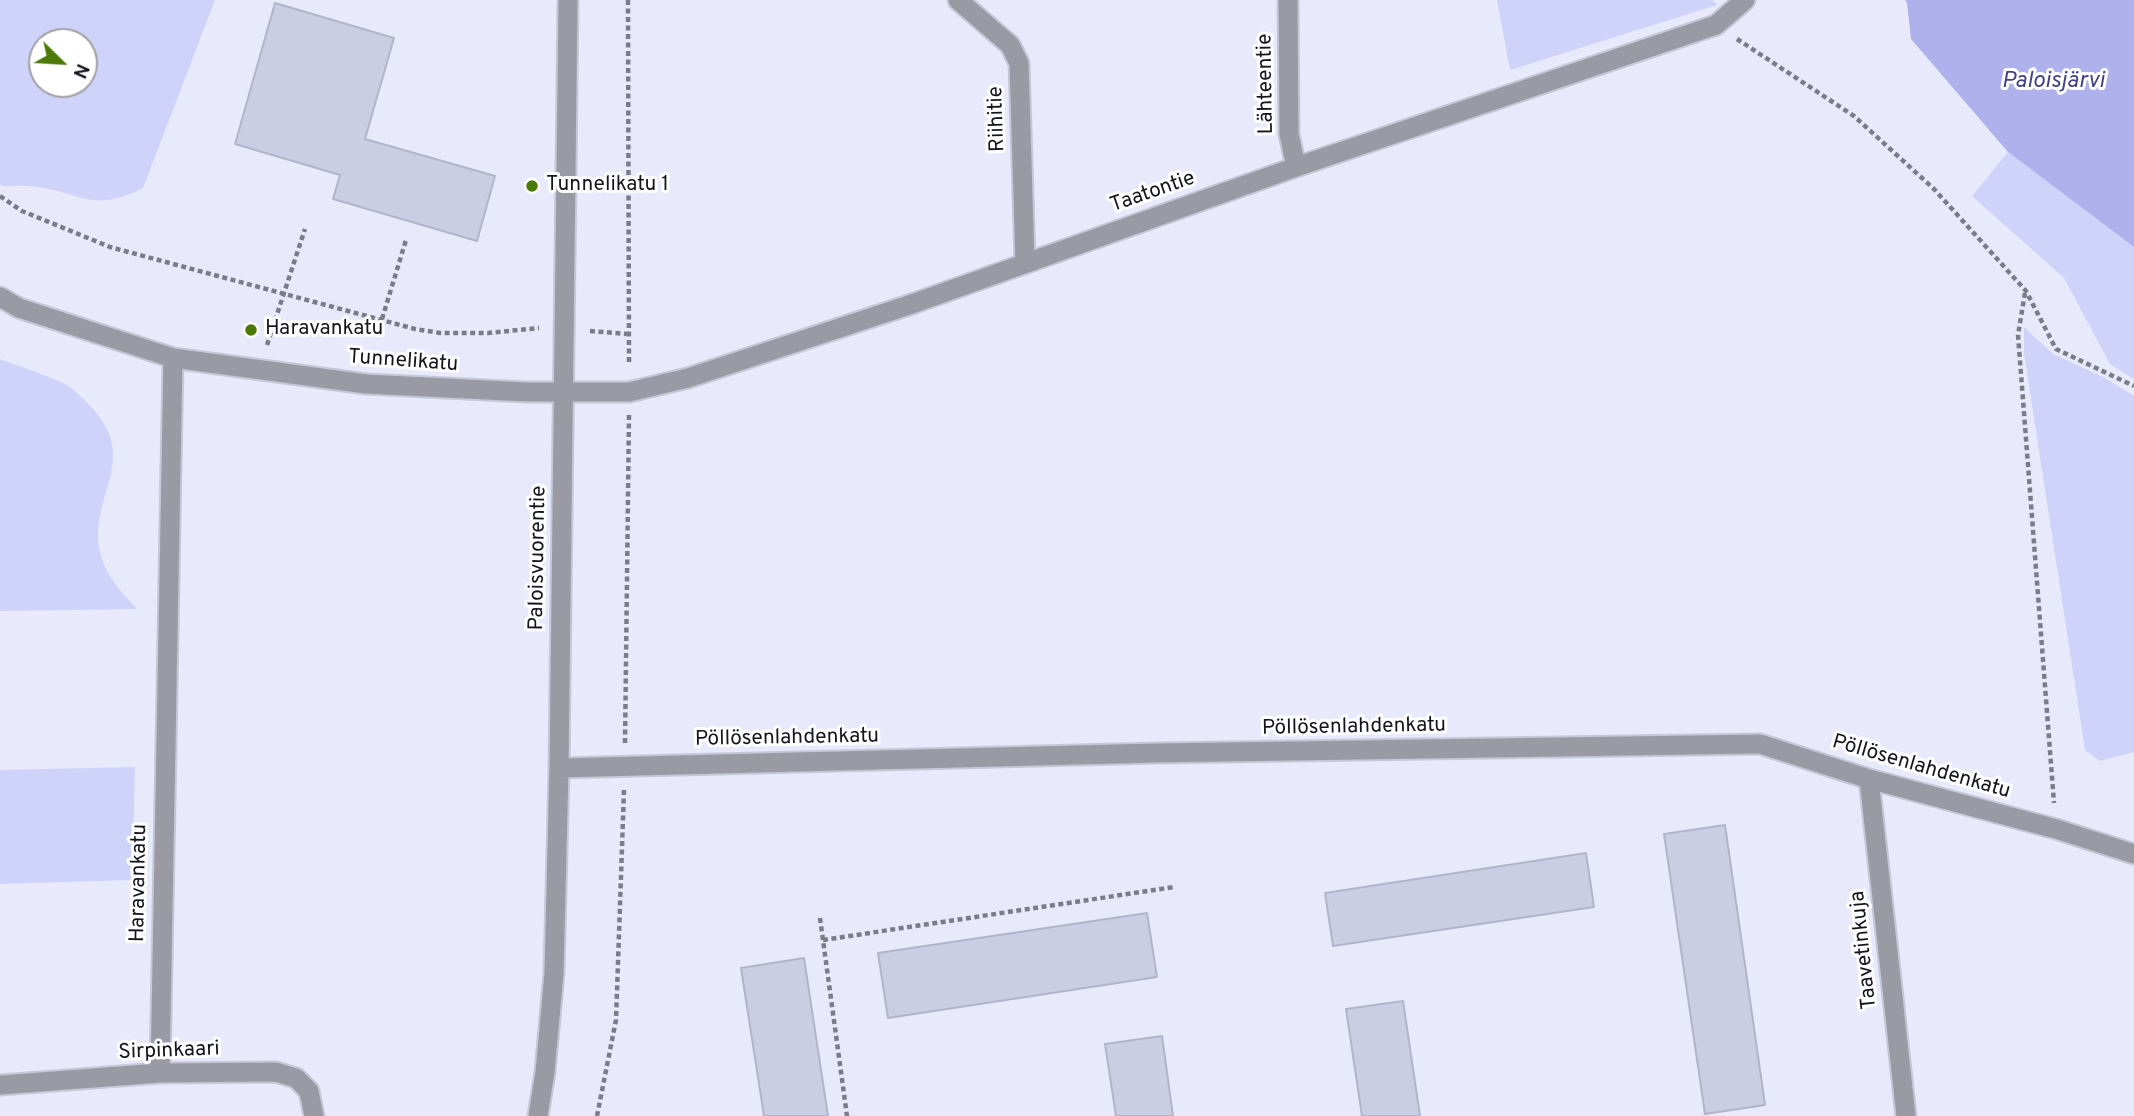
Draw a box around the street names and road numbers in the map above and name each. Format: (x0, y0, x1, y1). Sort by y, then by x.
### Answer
street label: Lähteentie (1254, 33, 1280, 135)
street label: Riihitie (984, 86, 1012, 152)
street label: Taatontie (1107, 167, 1199, 219)
street label: Tunnelikatu (347, 346, 459, 378)
street label: Paloisvuorentie (525, 485, 553, 631)
street label: Pöllösenlahdenkatu (1262, 714, 1446, 742)
street label: Pöllösenlahdenkatu (695, 725, 879, 753)
street label: Pöllösenlahdenkatu (1829, 731, 2013, 805)
street label: Haravankatu (126, 824, 154, 942)
street label: Taavetinkuja (1846, 889, 1884, 1011)
street label: Sirpinkaari (118, 1038, 220, 1066)

